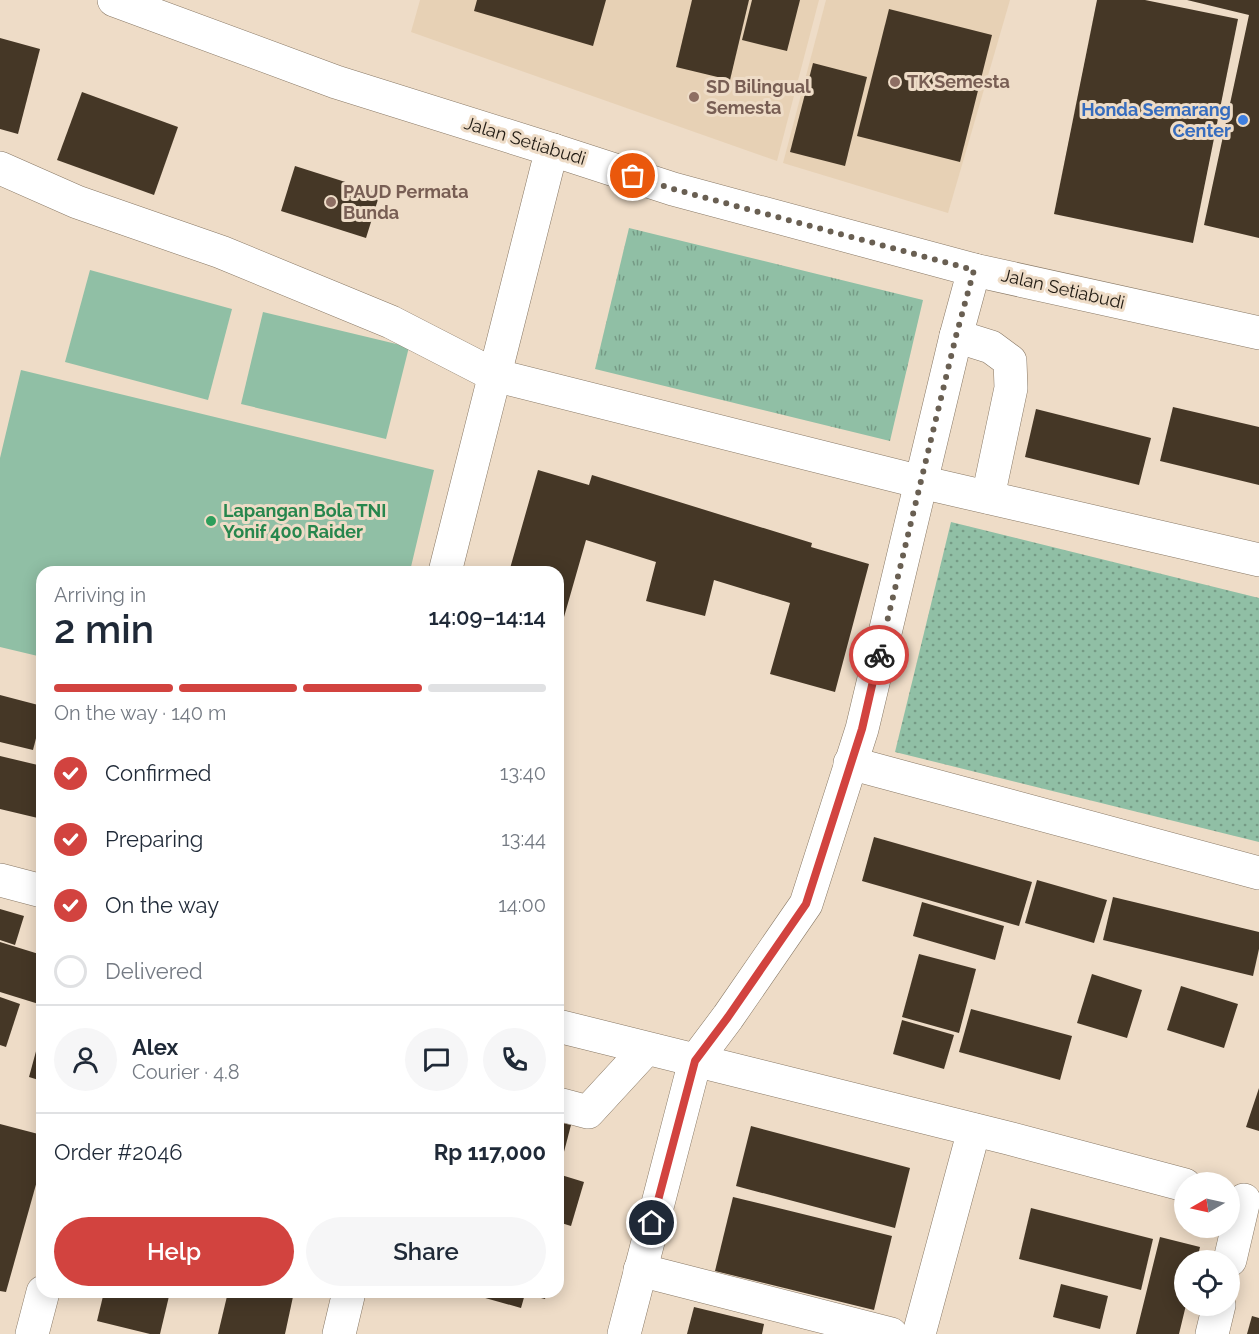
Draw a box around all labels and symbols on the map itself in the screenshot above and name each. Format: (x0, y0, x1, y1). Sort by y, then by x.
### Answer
place label: TK Semesta (907, 71, 1010, 92)
marker: TK Semesta (888, 75, 902, 89)
place label: SD Bilingual Semesta (706, 76, 811, 118)
marker: SD Bilingual Semesta (687, 90, 701, 104)
place label: Honda Semarang Center (1081, 99, 1231, 141)
street label: Jalan Setiabudi (462, 112, 589, 169)
marker: Honda Semarang Center (1236, 113, 1250, 127)
pin (607, 150, 658, 201)
place label: PAUD Permata Bunda (343, 181, 469, 223)
marker: PAUD Permata Bunda (324, 195, 338, 209)
street label: Jalan Setiabudi (999, 264, 1127, 313)
place label: Lapangan Bola TNI Yonif 400 Raider (223, 500, 386, 542)
marker: Lapangan Bola TNI Yonif 400 Raider (204, 514, 218, 528)
courier (849, 625, 909, 685)
north arrow (1174, 1172, 1240, 1238)
pin (626, 1197, 677, 1248)

